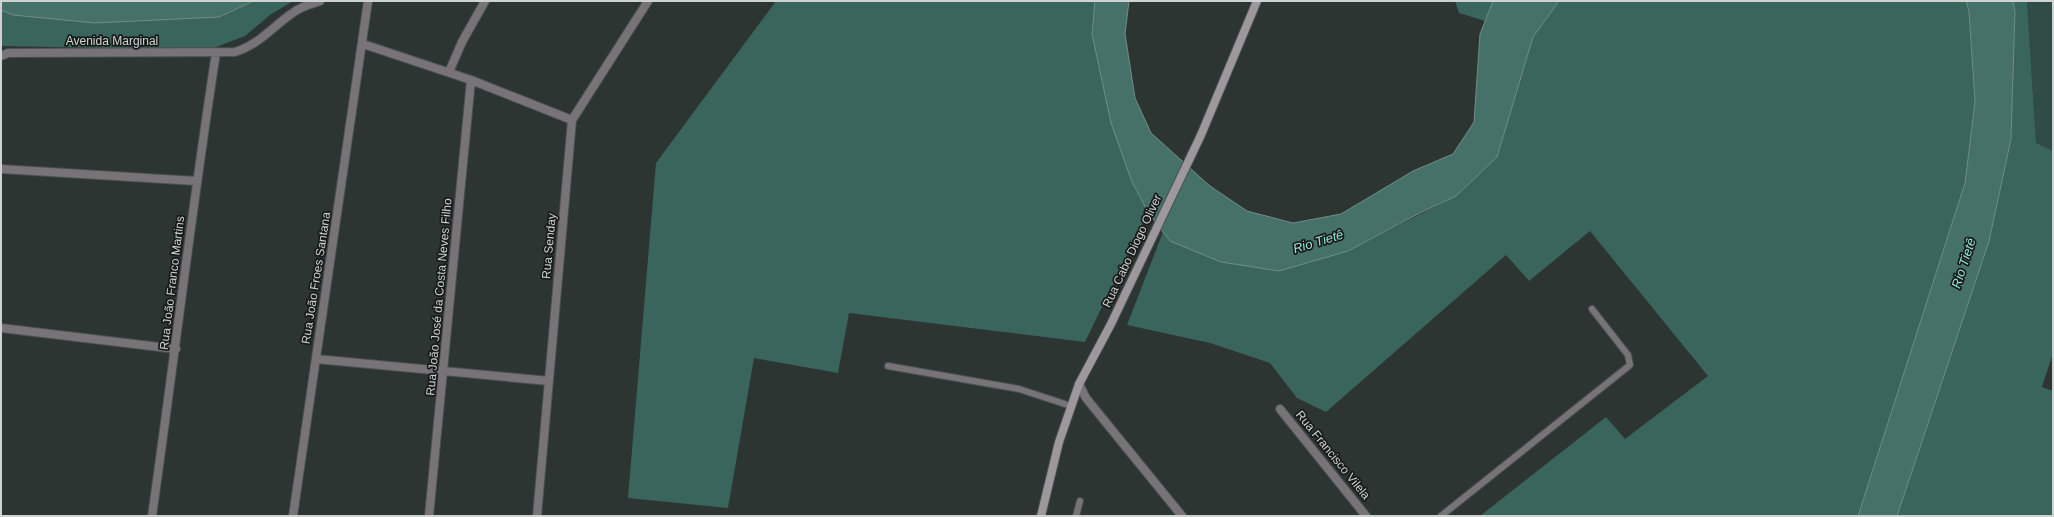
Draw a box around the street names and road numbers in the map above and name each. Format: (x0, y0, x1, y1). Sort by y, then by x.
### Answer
street label: Avenida Marginal (66, 34, 158, 48)
street label: Rua Cabo Diogo Oliver (1100, 192, 1164, 310)
street label: Rua João José da Costa Neves Filho (423, 197, 455, 396)
street label: Rua João Froes Santana (299, 211, 333, 345)
street label: Rua Senday (539, 212, 559, 280)
street label: Rua João Franco Martins (157, 215, 187, 351)
street label: Rua Francisco Vilela (1293, 408, 1373, 502)

